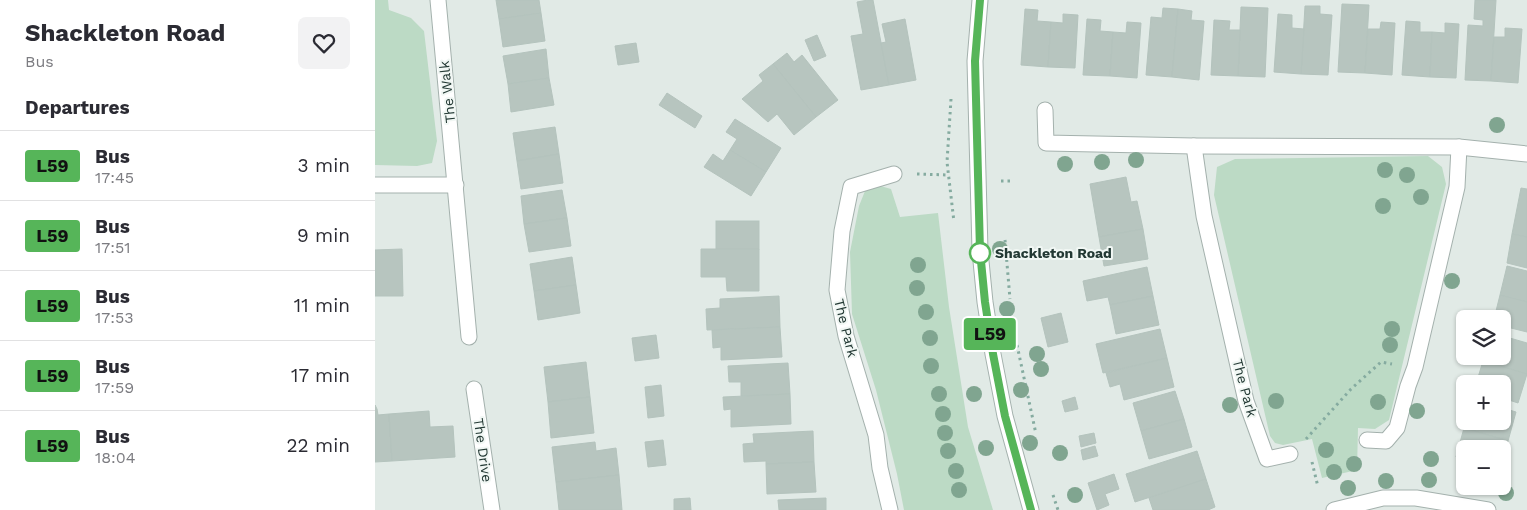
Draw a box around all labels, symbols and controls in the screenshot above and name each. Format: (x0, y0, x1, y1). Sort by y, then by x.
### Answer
button: heart (298, 17, 350, 69)
text: Shackleton Road (25, 19, 225, 47)
text: Bus (25, 52, 54, 71)
street label: The Walk (436, 60, 458, 124)
text: Departures (25, 96, 130, 119)
text: Bus (95, 145, 130, 168)
text: 3 min (298, 154, 350, 177)
text: L59 (36, 155, 69, 176)
text: 17:45 (95, 168, 134, 187)
text: Bus (95, 215, 130, 238)
text: 9 min (297, 224, 350, 247)
text: L59 (36, 225, 69, 246)
text: 17:51 (95, 238, 131, 257)
marker: Shackleton Road (969, 242, 991, 264)
place label: Shackleton Road (995, 245, 1112, 261)
text: Bus (95, 285, 130, 308)
text: 11 min (294, 294, 350, 317)
text: L59 (36, 295, 69, 316)
street label: The Park (831, 297, 861, 359)
text: 17:53 (95, 308, 134, 327)
map controls (1456, 310, 1511, 495)
button: layers (1456, 310, 1511, 365)
line badge: L59 (961, 318, 1019, 350)
text: L59 (974, 323, 1006, 344)
text: Bus (95, 355, 130, 378)
street label: The Park (1230, 357, 1260, 419)
text: 17 min (291, 364, 350, 387)
text: L59 (36, 365, 69, 386)
button: + (1456, 375, 1511, 430)
text: 17:59 (95, 378, 134, 397)
street label: The Drive (471, 417, 495, 483)
text: Bus (95, 425, 130, 448)
text: 22 min (286, 434, 350, 457)
text: L59 (36, 435, 69, 456)
button: − (1456, 440, 1511, 495)
text: 18:04 (95, 448, 136, 467)

